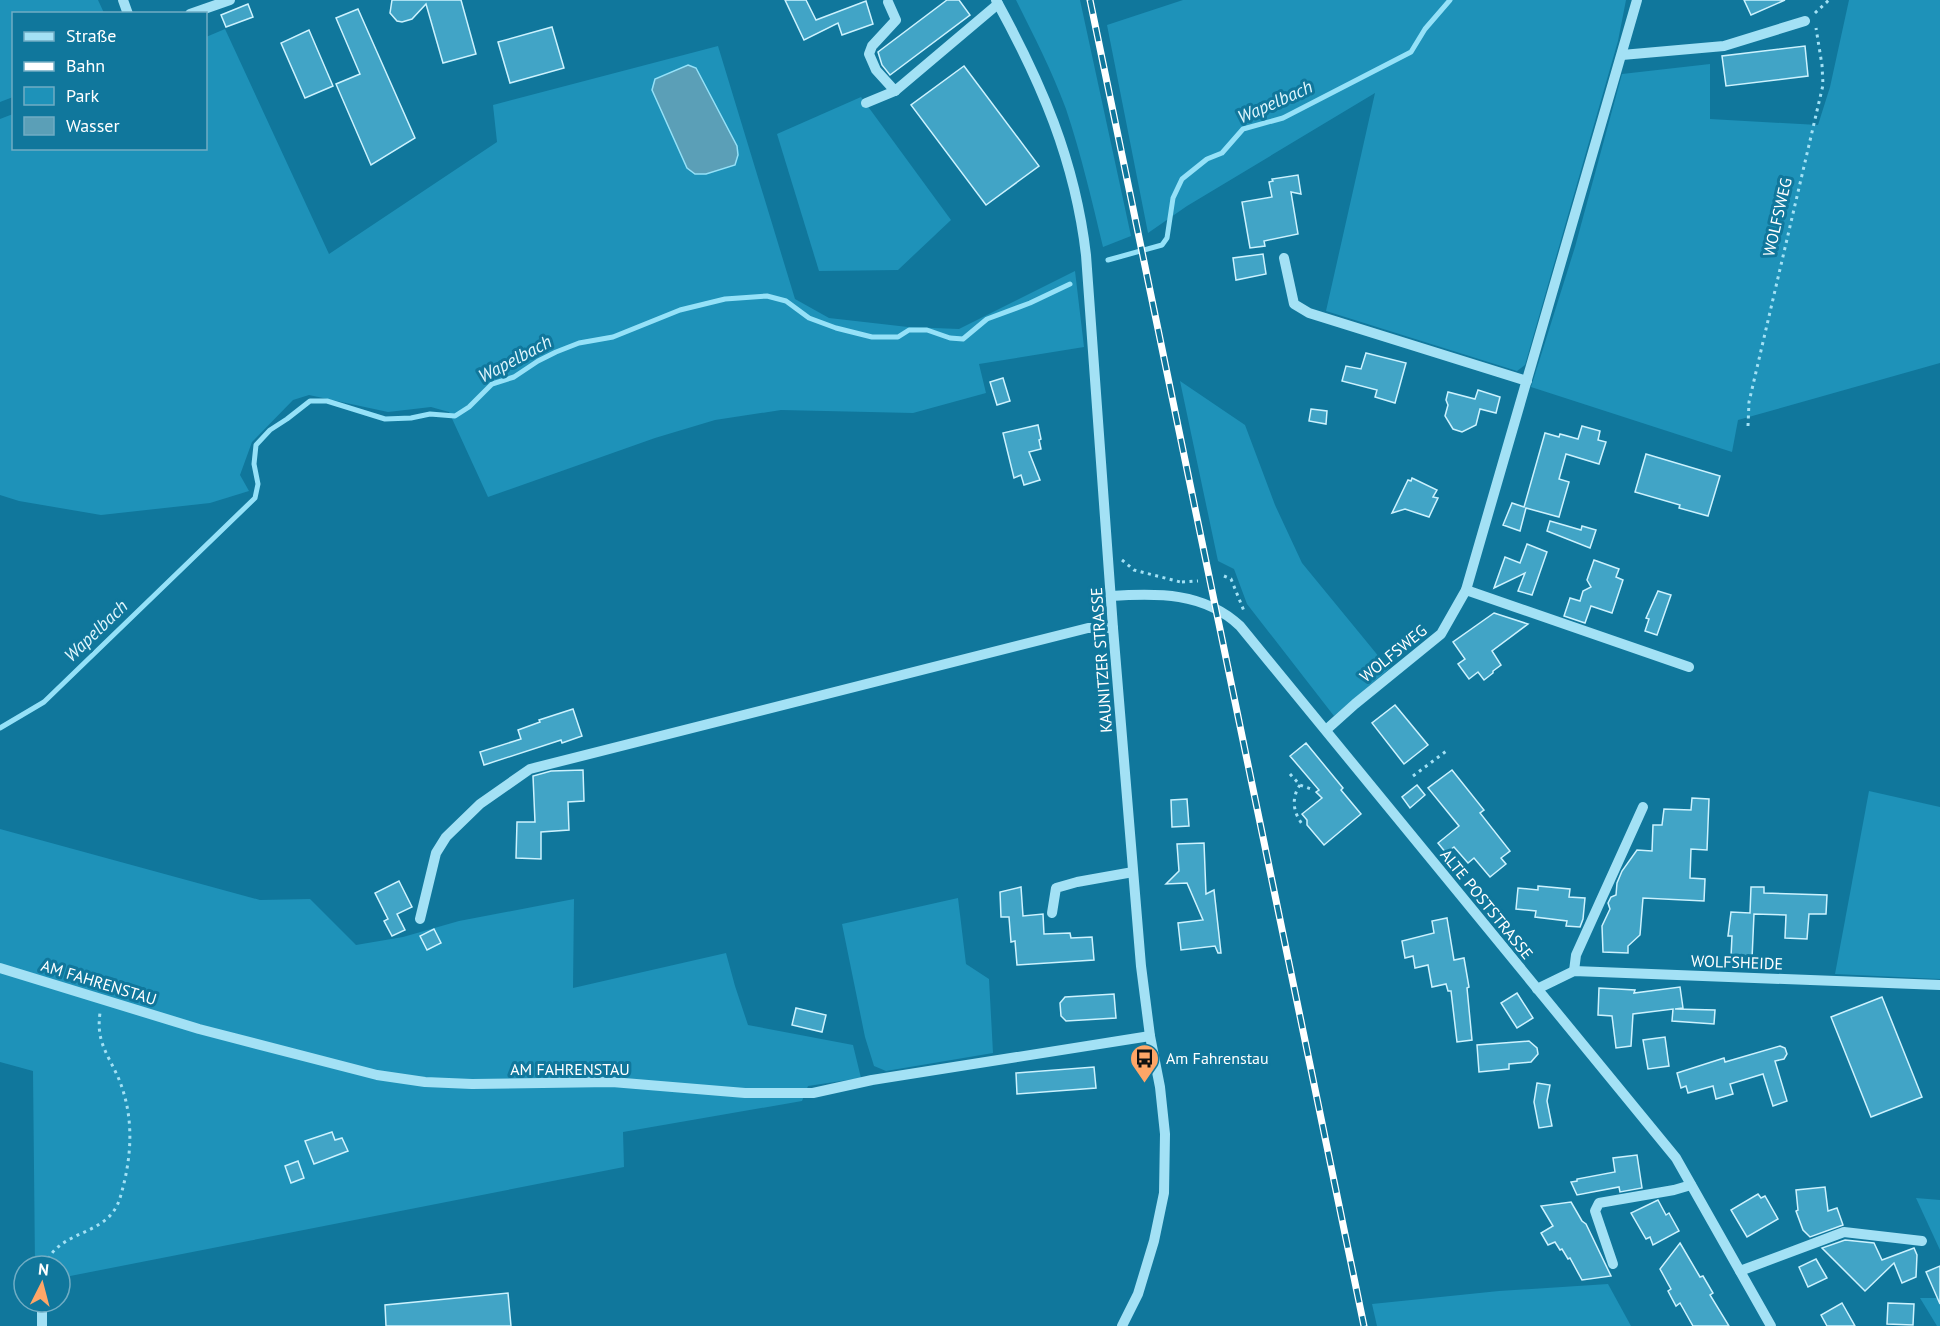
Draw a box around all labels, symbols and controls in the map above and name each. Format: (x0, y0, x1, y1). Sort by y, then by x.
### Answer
legend (12, 12, 207, 150)
text: Straße (66, 24, 117, 47)
text: Bahn (66, 54, 105, 77)
water label: Wapelbach (1234, 75, 1316, 128)
text: Park (66, 84, 99, 107)
text: Wasser (66, 114, 120, 137)
street label: WOLFSWEG (1758, 176, 1796, 258)
water label: Wapelbach (474, 330, 555, 387)
street label: KAUNITZER STRASSE (1086, 587, 1116, 733)
water label: Wapelbach (59, 595, 132, 667)
street label: WOLFSWEG (1355, 620, 1431, 686)
street label: ALTE POSTSTRASSE (1436, 845, 1538, 963)
street label: WOLFSHEIDE (1691, 950, 1783, 974)
street label: AM FAHRENSTAU (39, 955, 159, 1009)
bus stop icon: Am Fahrenstau (1129, 1042, 1161, 1084)
place label: Am Fahrenstau (1166, 1048, 1269, 1068)
street label: AM FAHRENSTAU (510, 1059, 630, 1079)
north arrow (12, 1254, 72, 1314)
text: N (37, 1259, 50, 1280)

